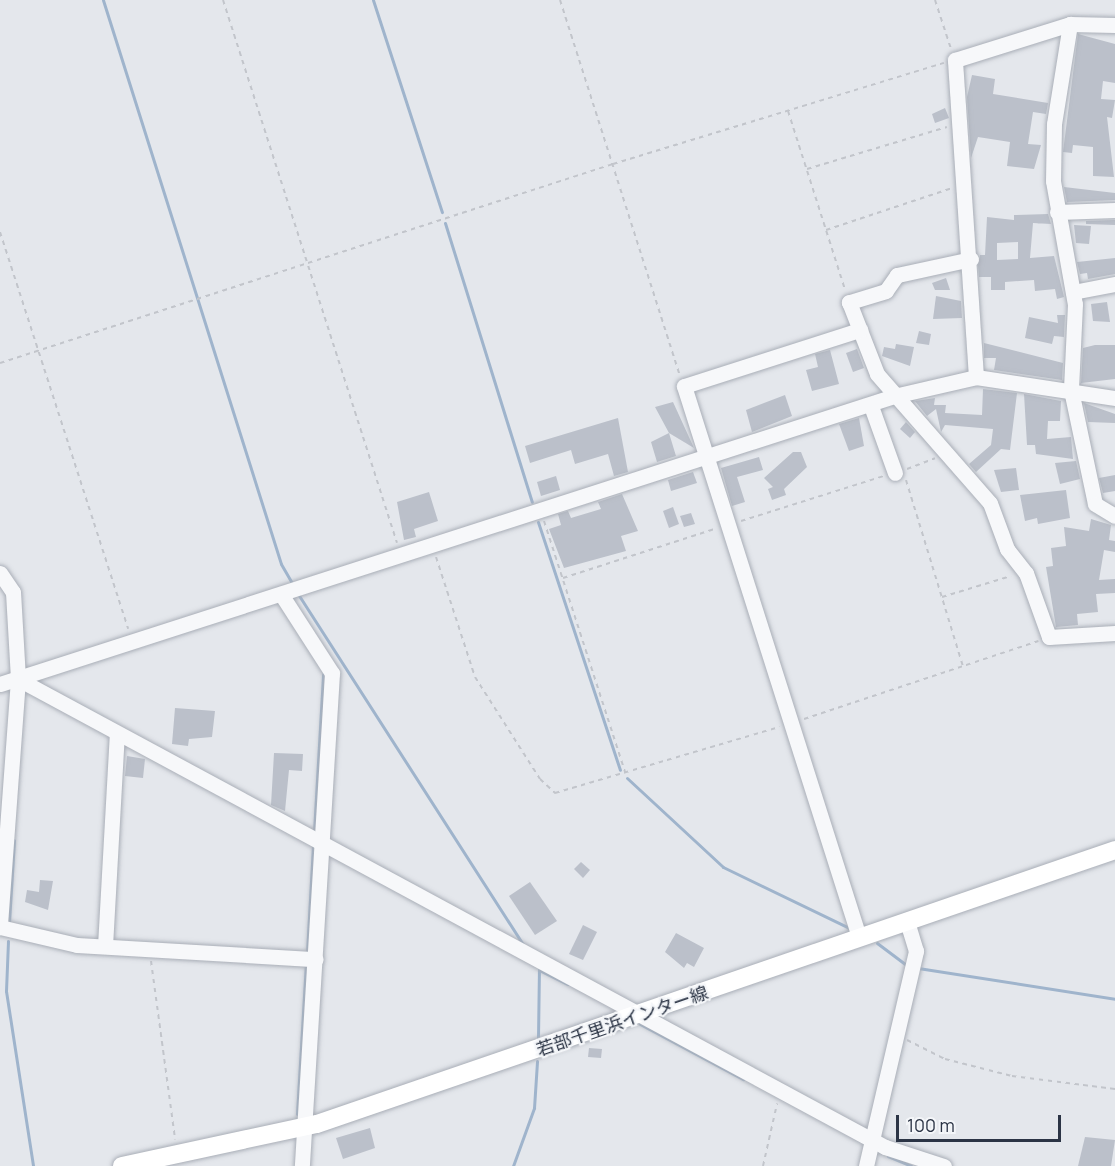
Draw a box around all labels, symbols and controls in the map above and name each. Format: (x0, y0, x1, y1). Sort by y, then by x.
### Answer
street label: 若部千里浜インター線 (533, 981, 711, 1061)
scale bar (899, 1103, 1064, 1141)
text: 100 m (907, 1113, 955, 1137)

